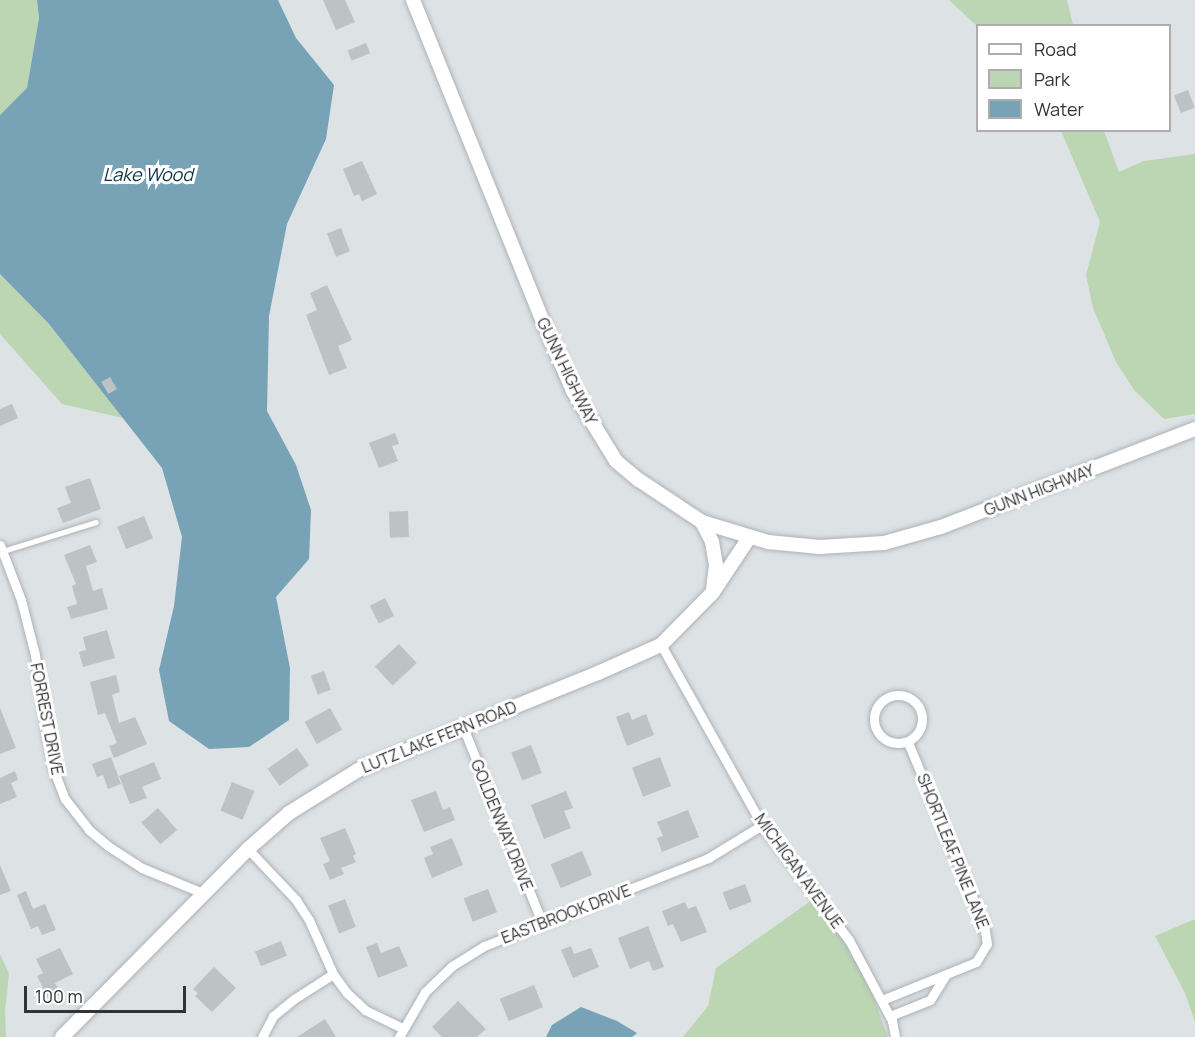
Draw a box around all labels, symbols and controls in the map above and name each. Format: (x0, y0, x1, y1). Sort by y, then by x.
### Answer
legend (976, 24, 1171, 132)
text: Road (1034, 37, 1077, 61)
text: Park (1034, 67, 1070, 91)
text: Water (1034, 97, 1084, 121)
water label: Lake Wood (103, 163, 193, 185)
street label: GUNN HIGHWAY (533, 314, 601, 428)
street label: GUNN HIGHWAY (981, 460, 1097, 520)
street label: FORREST DRIVE (27, 661, 67, 777)
street label: LUTZ LAKE FERN ROAD (359, 697, 519, 777)
street label: GOLDENWAY DRIVE (467, 756, 537, 894)
street label: SHORTLEAF PINE LANE (913, 771, 993, 931)
street label: MICHIGAN AVENUE (751, 810, 847, 932)
street label: EASTBROOK DRIVE (498, 880, 634, 948)
scale bar (27, 974, 189, 1012)
text: 100 m (35, 984, 83, 1008)

